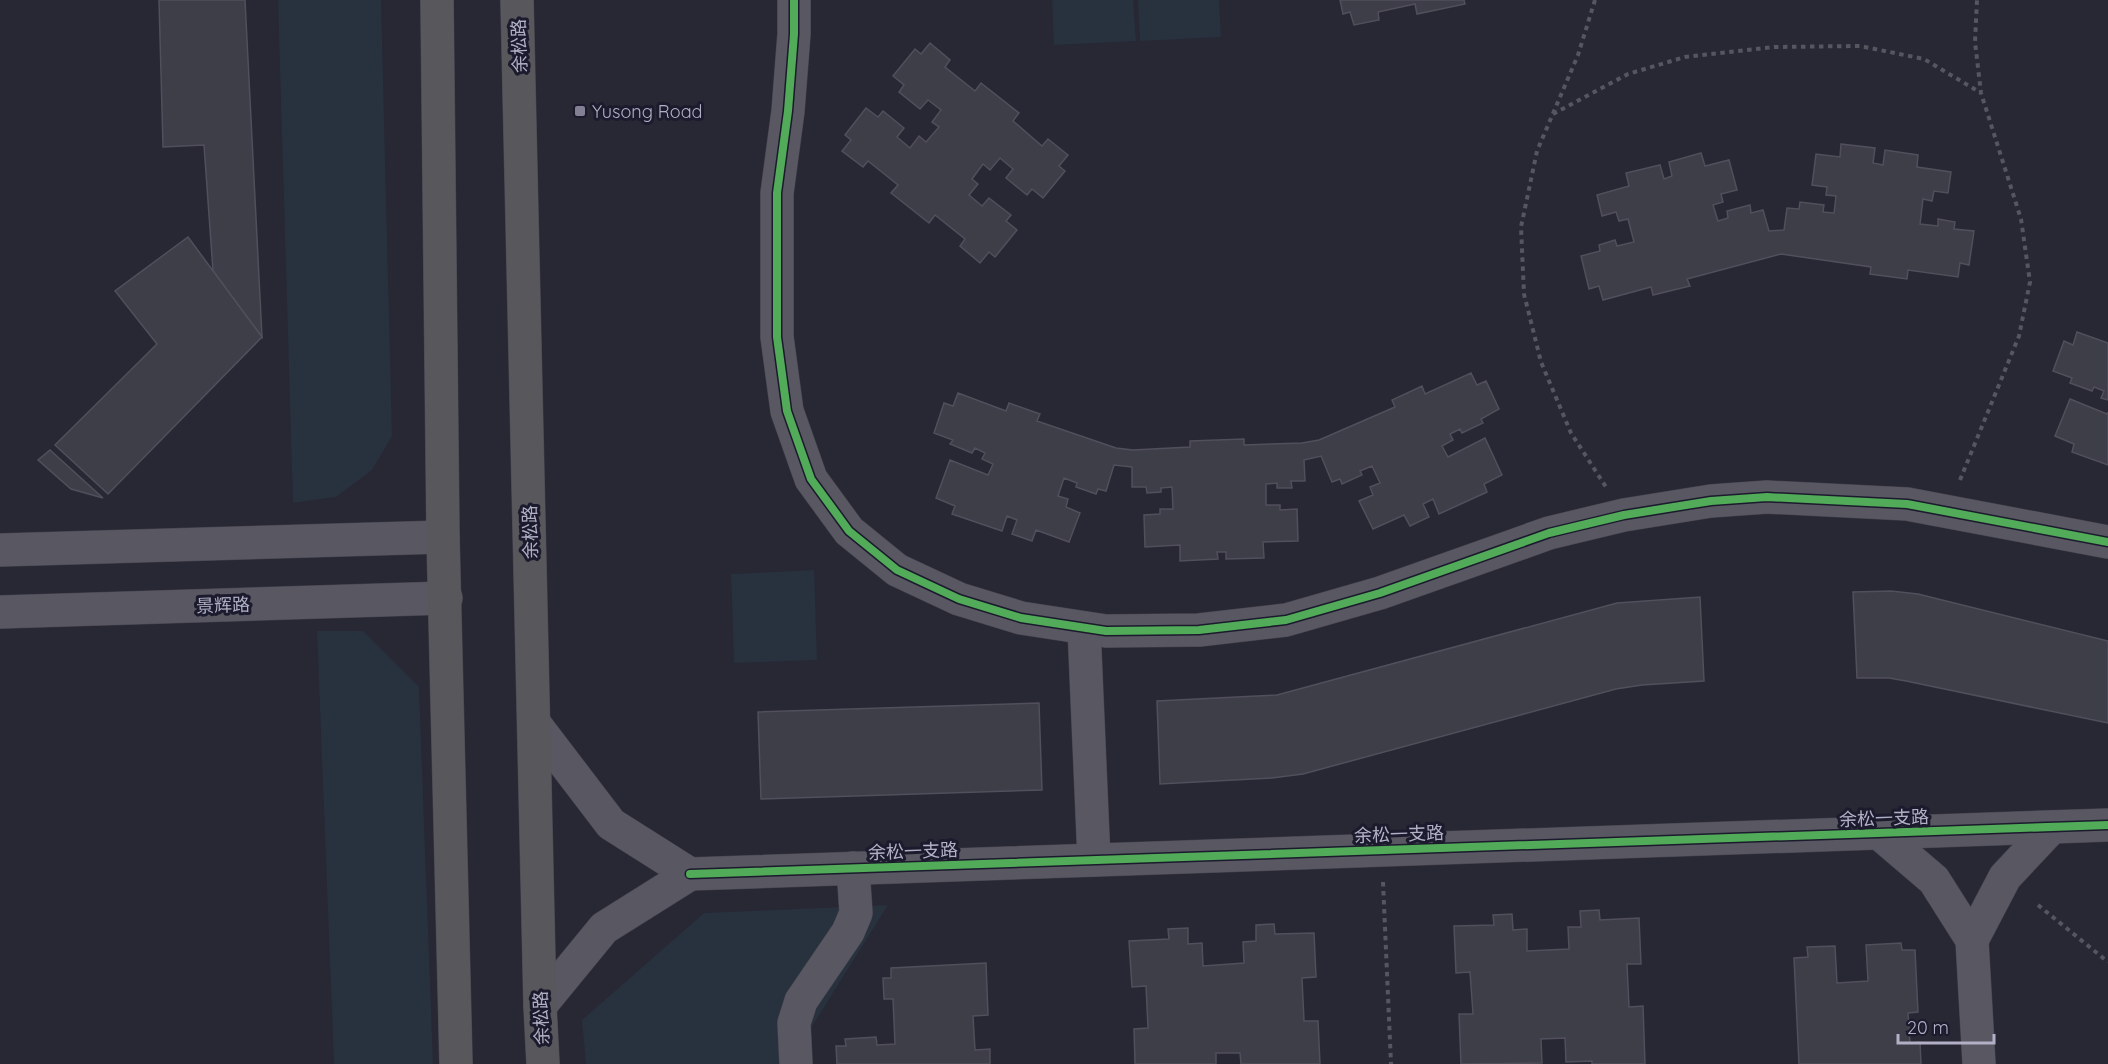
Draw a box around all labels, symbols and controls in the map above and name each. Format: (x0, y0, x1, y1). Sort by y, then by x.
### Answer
street label: 余松路 (507, 19, 531, 73)
place label: Yusong Road (592, 100, 702, 123)
marker: Yusong Road (573, 104, 587, 118)
street label: 余松路 (518, 505, 542, 559)
street label: 景辉路 (196, 593, 250, 617)
street label: 余松一支路 (1839, 805, 1929, 831)
street label: 余松一支路 (1354, 821, 1444, 847)
street label: 余松一支路 (868, 838, 958, 864)
street label: 余松路 (529, 991, 553, 1045)
scale bar (1898, 1007, 1994, 1045)
text: 20 m (1907, 1016, 1949, 1039)

